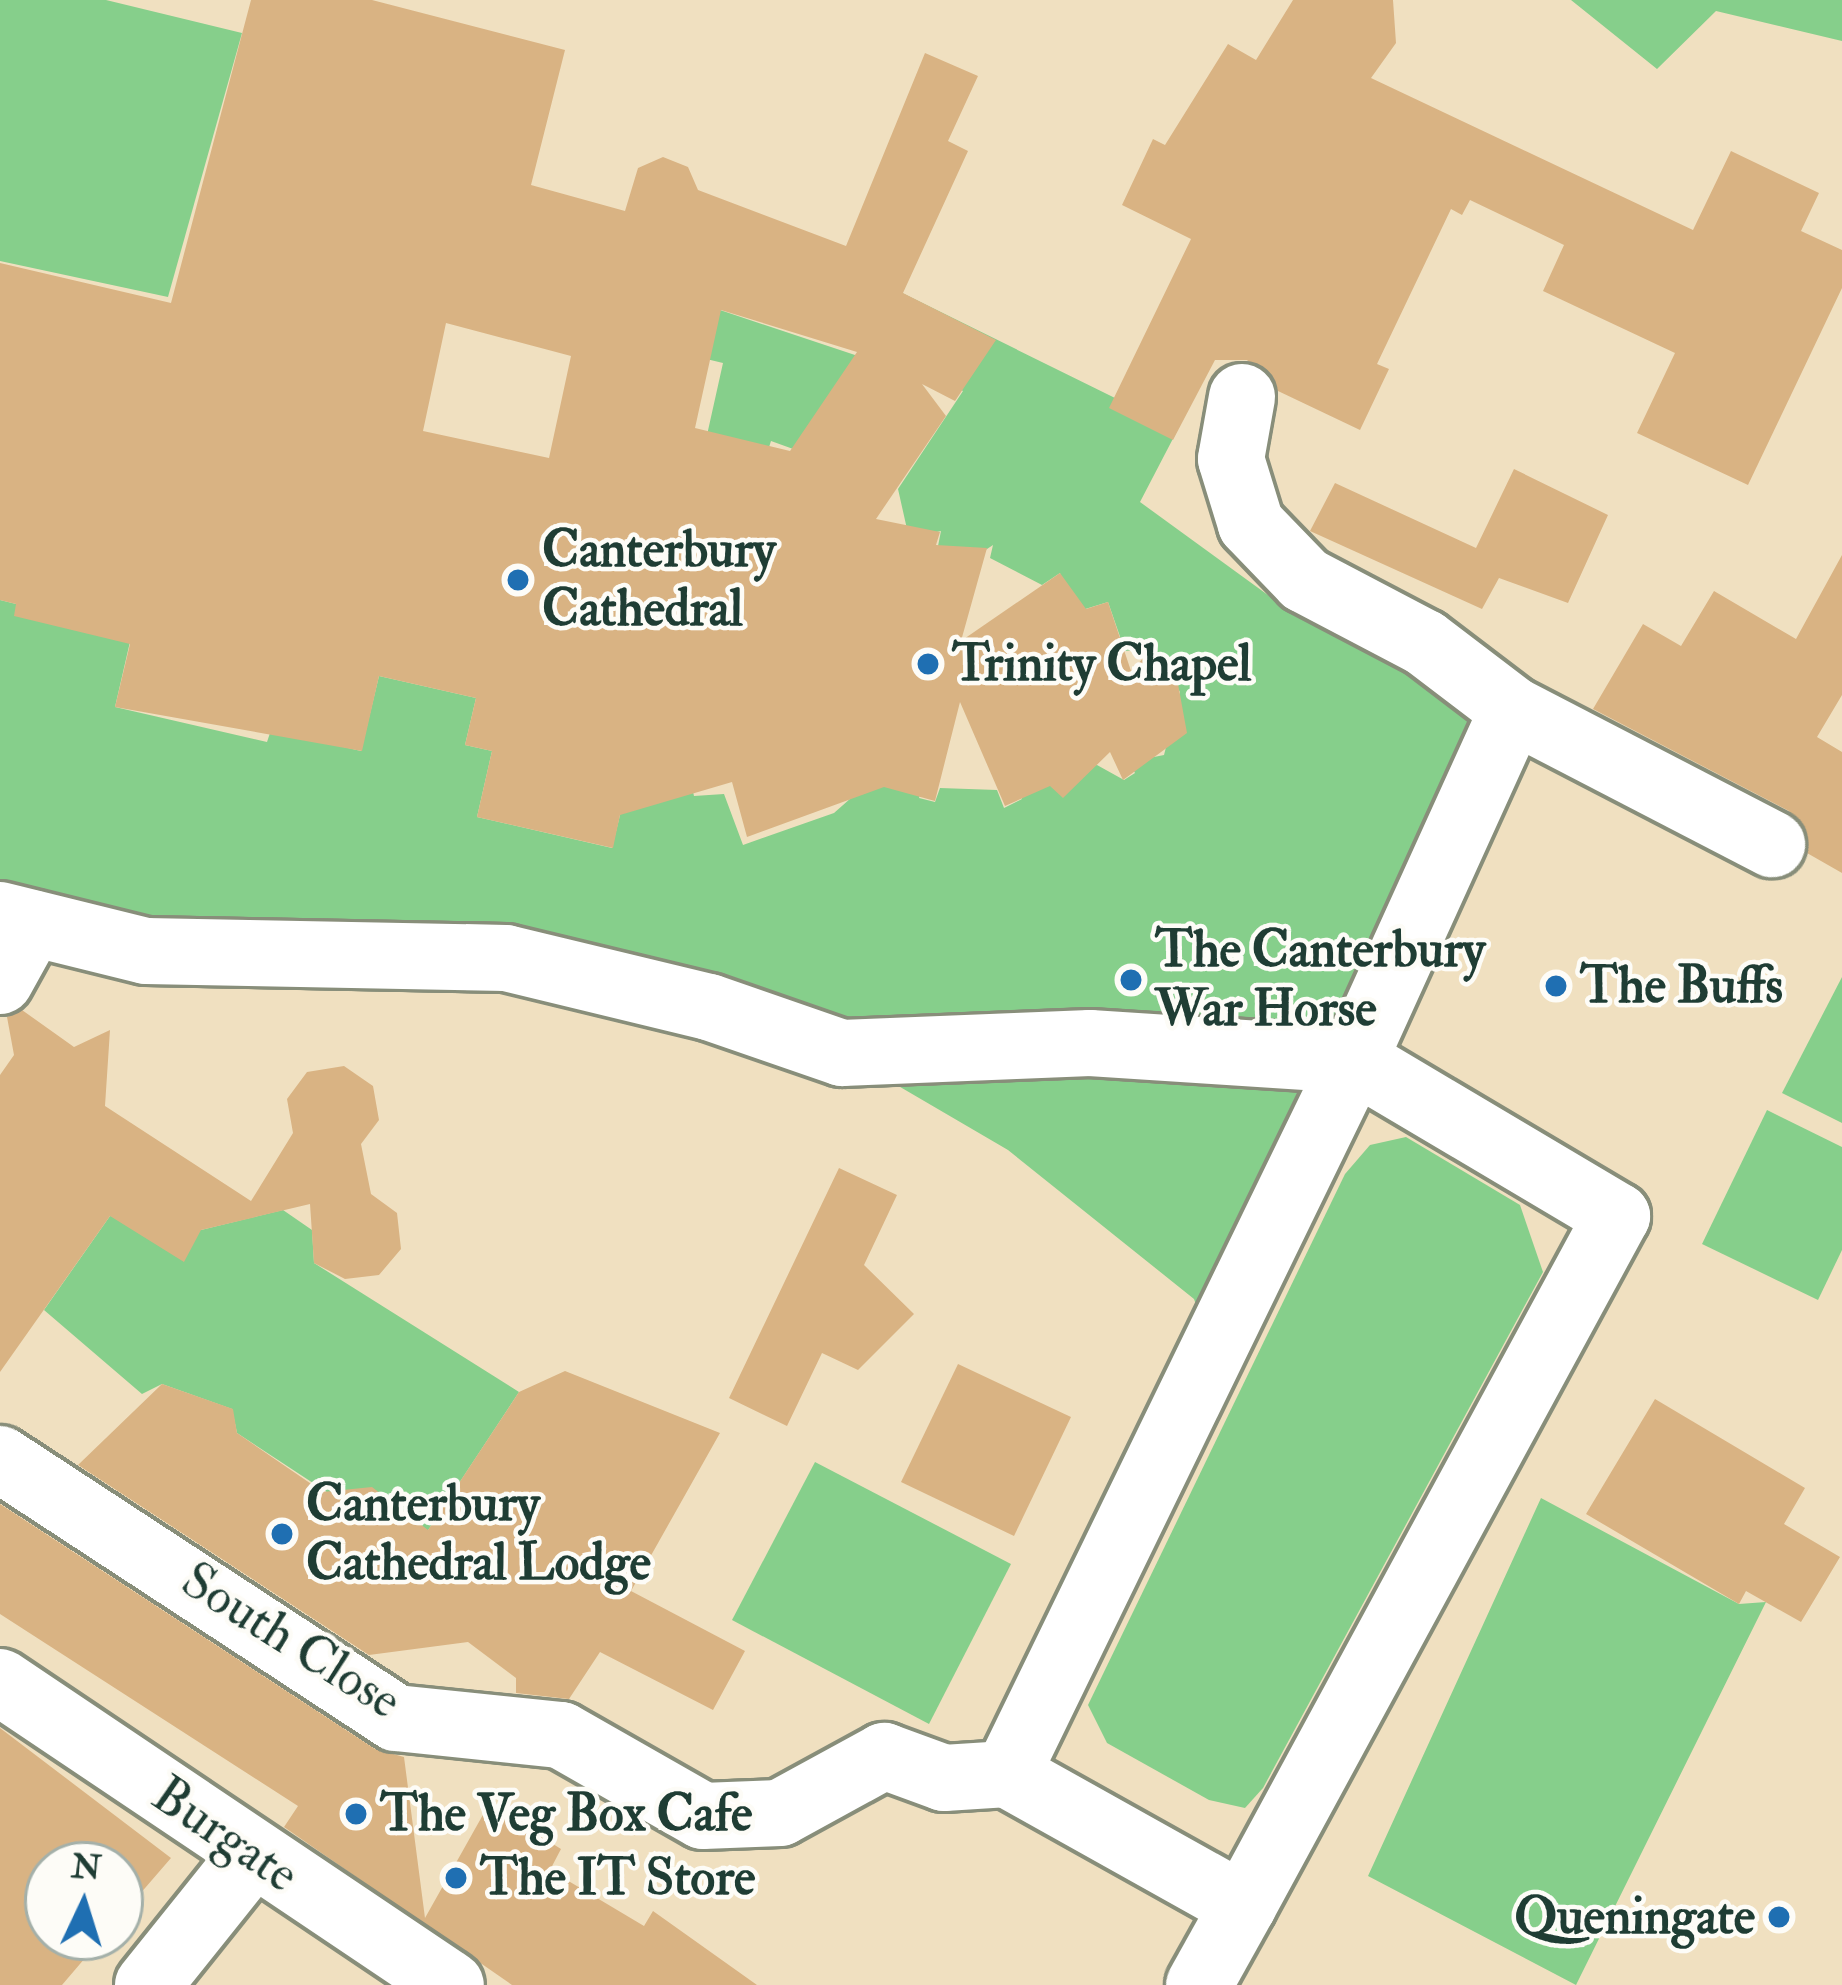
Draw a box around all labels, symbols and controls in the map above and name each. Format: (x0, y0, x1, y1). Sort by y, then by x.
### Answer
place label: Canterbury Cathedral (542, 520, 776, 640)
marker: Canterbury Cathedral (505, 567, 531, 593)
place label: Trinity Chapel (952, 633, 1251, 695)
marker: Trinity Chapel (915, 651, 941, 677)
place label: The Canterbury War Horse (1155, 920, 1485, 1040)
place label: The Buffs (1580, 955, 1783, 1017)
marker: The Canterbury War Horse (1118, 967, 1144, 993)
marker: The Buffs (1543, 973, 1569, 999)
place label: Canterbury Cathedral Lodge (306, 1474, 651, 1594)
marker: Canterbury Cathedral Lodge (269, 1521, 295, 1547)
street label: South Close (170, 1550, 412, 1732)
street label: Burgate (141, 1764, 309, 1906)
place label: The Veg Box Cafe (380, 1783, 752, 1845)
marker: The Veg Box Cafe (343, 1801, 369, 1827)
north arrow (24, 1841, 144, 1961)
text: N (70, 1846, 103, 1889)
place label: The IT Store (480, 1847, 755, 1909)
marker: The IT Store (443, 1865, 469, 1891)
place label: Queningate (1514, 1886, 1755, 1948)
marker: Queningate (1766, 1904, 1792, 1930)

